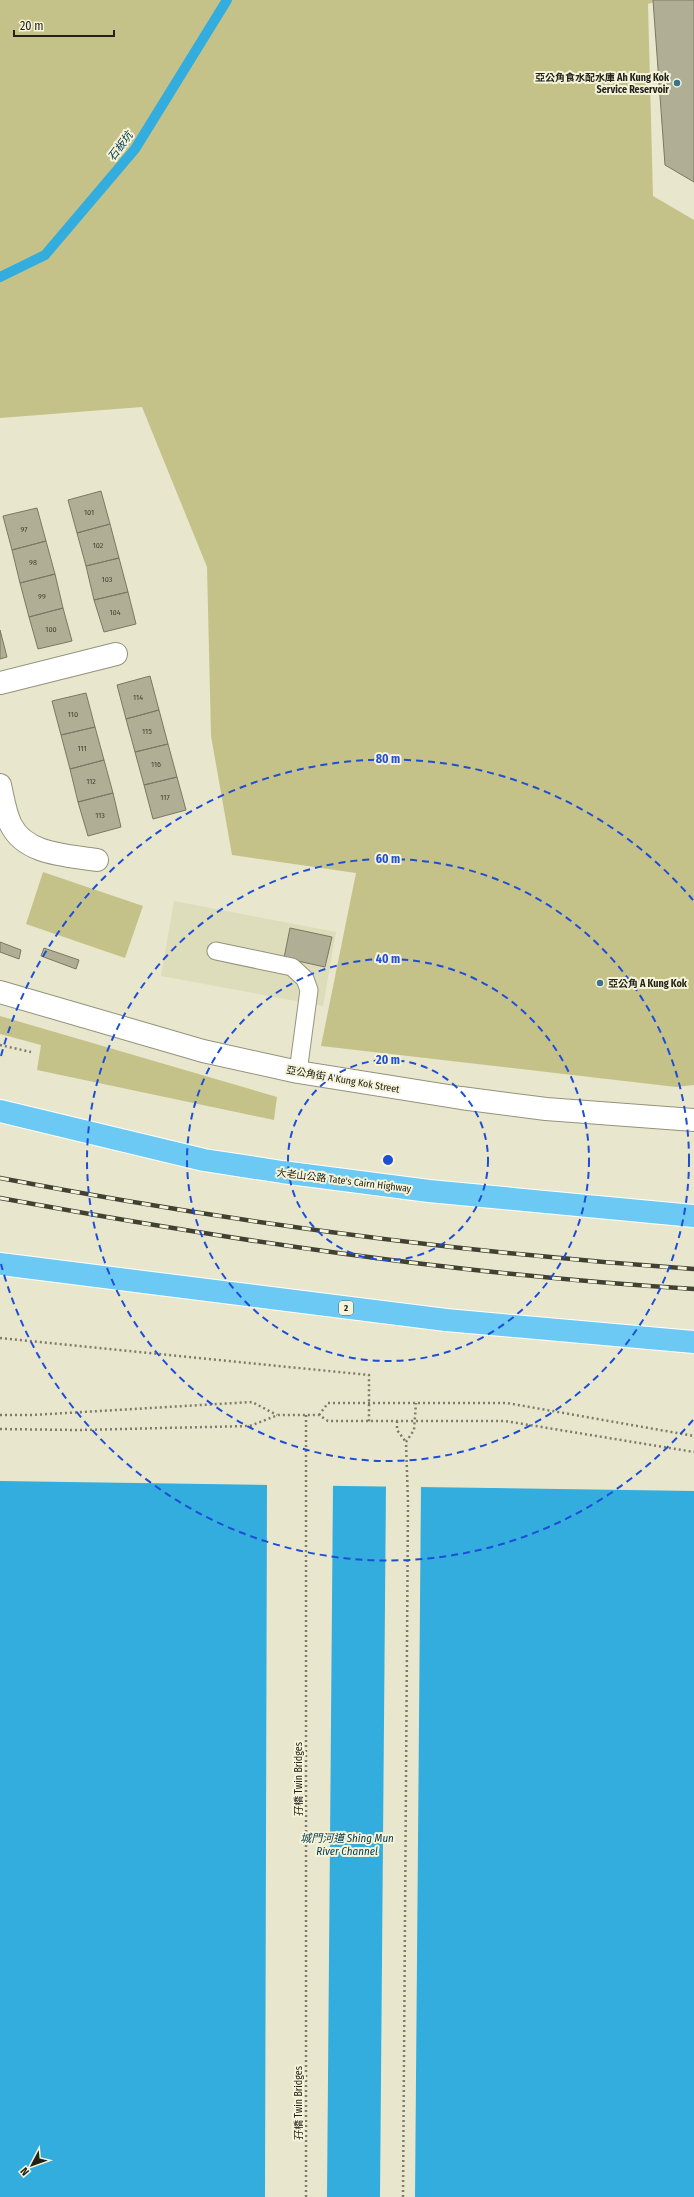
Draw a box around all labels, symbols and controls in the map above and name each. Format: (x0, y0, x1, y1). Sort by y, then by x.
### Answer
scale bar (14, 12, 114, 38)
text: 20 m (20, 19, 44, 33)
place label: 亞公角食水配水庫 Ah Kung Kok Service Reservoir (535, 72, 670, 96)
marker: 亞公角食水配水庫 Ah Kung Kok Service Reservoir (672, 78, 682, 88)
water label: 石板坑 (105, 128, 137, 163)
house number: 101 (84, 508, 94, 517)
house number: 97 (20, 525, 28, 534)
house number: 102 (93, 541, 104, 550)
house number: 98 (29, 558, 37, 567)
house number: 103 (102, 575, 113, 584)
house number: 99 (38, 592, 46, 601)
house number: 104 (109, 608, 121, 617)
house number: 100 (45, 625, 57, 634)
house number: 114 (133, 693, 143, 702)
house number: 110 (68, 710, 78, 719)
house number: 115 (142, 727, 152, 736)
house number: 111 (77, 744, 87, 753)
text: 80 m (376, 752, 400, 766)
house number: 116 (151, 760, 161, 769)
house number: 112 (86, 777, 96, 786)
house number: 117 (160, 793, 170, 802)
house number: 113 (95, 811, 105, 820)
text: 60 m (376, 852, 400, 866)
text: 40 m (376, 952, 400, 966)
marker: 亞公角 A Kung Kok (595, 978, 605, 988)
place label: 亞公角 A Kung Kok (608, 978, 688, 990)
text: 20 m (375, 1053, 400, 1067)
street label: 亞公角街 A Kung Kok Street (285, 1064, 401, 1096)
centre of rings (381, 1153, 395, 1167)
street label: 大老山公路 Tate's Cairn Highway (276, 1167, 412, 1195)
road number: 2 (339, 1301, 353, 1315)
street label: 孖橋 Twin Bridges (293, 1742, 305, 1816)
water label: 城門河道 Shing Mun River Channel (300, 1832, 394, 1858)
street label: 孖橋 Twin Bridges (293, 2066, 305, 2140)
north arrow (12, 2145, 52, 2185)
text: N (18, 2164, 32, 2178)

